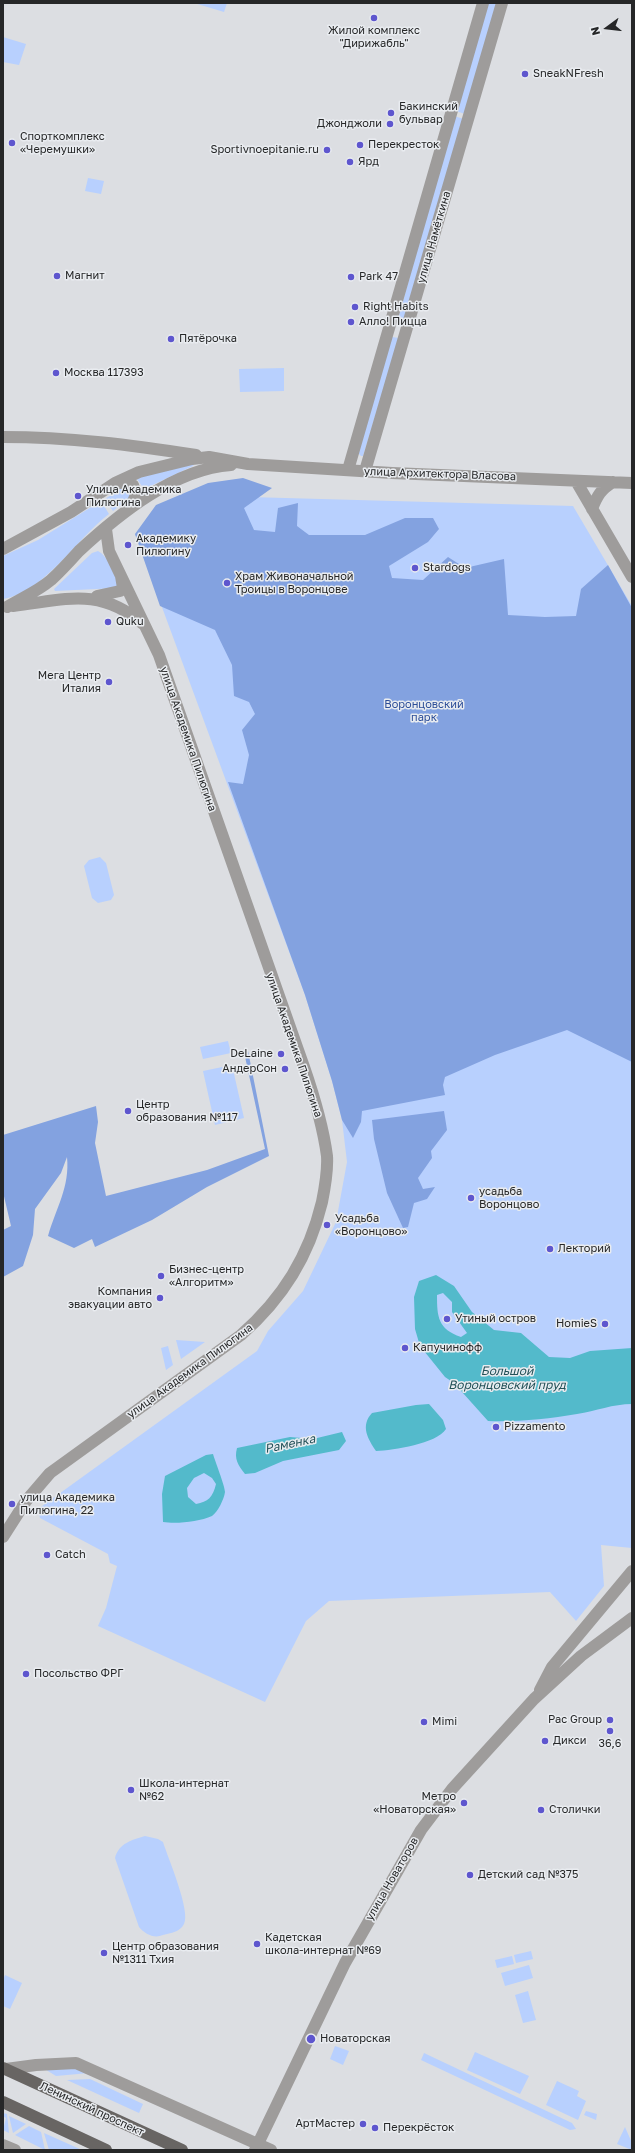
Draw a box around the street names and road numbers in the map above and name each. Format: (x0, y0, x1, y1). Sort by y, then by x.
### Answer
street label: улица Намёткина (415, 189, 453, 285)
street label: улица Архитектора Власова (364, 465, 516, 483)
street label: улица Академика Пилюгина (157, 665, 219, 813)
street label: улица Академика Пилюгина (263, 971, 325, 1119)
street label: улица Академика Пилюгина (125, 1321, 255, 1421)
street label: улица Новаторов (363, 1835, 421, 1923)
street label: Ленинский проспект (38, 2079, 146, 2139)

